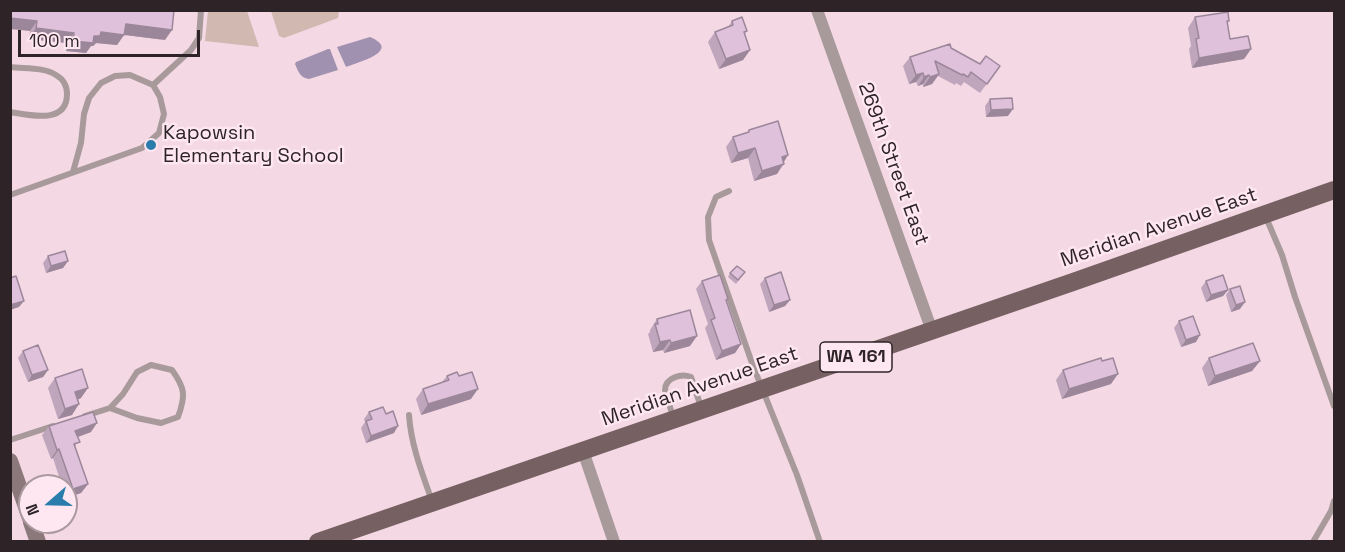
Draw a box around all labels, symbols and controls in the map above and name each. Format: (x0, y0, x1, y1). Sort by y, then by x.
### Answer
scale bar (21, 18, 202, 56)
text: 100 m (29, 29, 80, 52)
street label: 269th Street East (852, 79, 934, 249)
place label: Kapowsin Elementary School (163, 122, 344, 169)
marker: Kapowsin Elementary School (144, 138, 158, 152)
street label: Meridian Avenue East (1058, 183, 1260, 273)
street label: Meridian Avenue East (599, 342, 801, 432)
road number: WA 161 (820, 342, 892, 372)
north arrow (18, 474, 78, 534)
text: N (21, 501, 44, 518)

